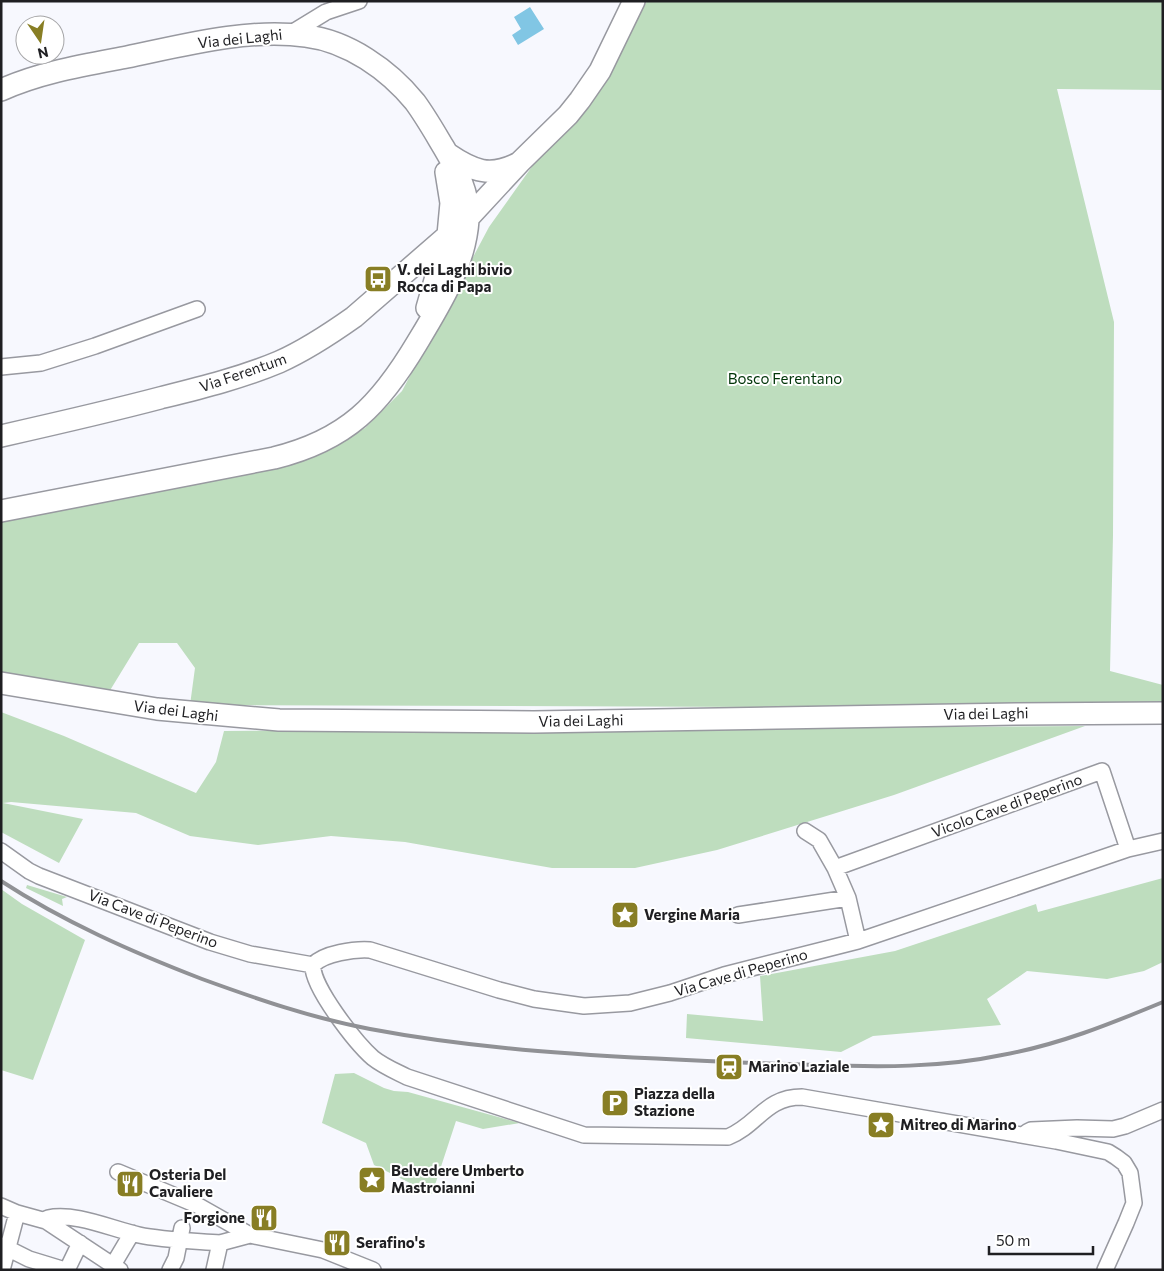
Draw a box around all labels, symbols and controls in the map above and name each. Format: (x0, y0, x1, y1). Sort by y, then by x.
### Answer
north arrow (15, 15, 65, 65)
street label: Via dei Laghi (197, 25, 283, 51)
text: N (36, 44, 50, 63)
place label: V. dei Laghi bivio Rocca di Papa (397, 260, 512, 295)
bus stop icon: V. dei Laghi bivio Rocca di Papa (363, 264, 393, 294)
street label: Via Ferentum (197, 349, 289, 395)
park label: Bosco Ferentano (728, 369, 842, 387)
street label: Via dei Laghi (133, 696, 219, 724)
street label: Via dei Laghi (943, 703, 1029, 723)
street label: Via dei Laghi (538, 710, 624, 730)
street label: Vicolo Cave di Peperino (929, 769, 1084, 841)
street label: Via Cave di Peperino (86, 885, 221, 951)
place icon: Vergine Maria (610, 900, 640, 930)
place label: Vergine Maria (644, 905, 740, 923)
street label: Via Cave di Peperino (672, 944, 809, 1000)
station icon: Marino Laziale (714, 1052, 744, 1082)
place label: Marino Laziale (748, 1057, 850, 1075)
place label: Piazza della Stazione (634, 1084, 715, 1119)
parking icon: Piazza della Stazione (600, 1088, 630, 1118)
place icon: Mitreo di Marino (866, 1110, 896, 1140)
place label: Mitreo di Marino (900, 1115, 1017, 1133)
place label: Belvedere Umberto Mastroianni (391, 1161, 524, 1196)
place label: Osteria Del Cavaliere (149, 1165, 226, 1200)
place icon: Belvedere Umberto Mastroianni (357, 1165, 387, 1195)
restaurant icon: Osteria Del Cavaliere (115, 1169, 145, 1199)
restaurant icon: Forgione (249, 1203, 279, 1233)
place label: Forgione (183, 1208, 245, 1226)
scale bar (989, 1224, 1093, 1256)
restaurant icon: Serafino's (322, 1228, 352, 1258)
text: 50 m (996, 1231, 1030, 1249)
place label: Serafino's (356, 1233, 425, 1251)

